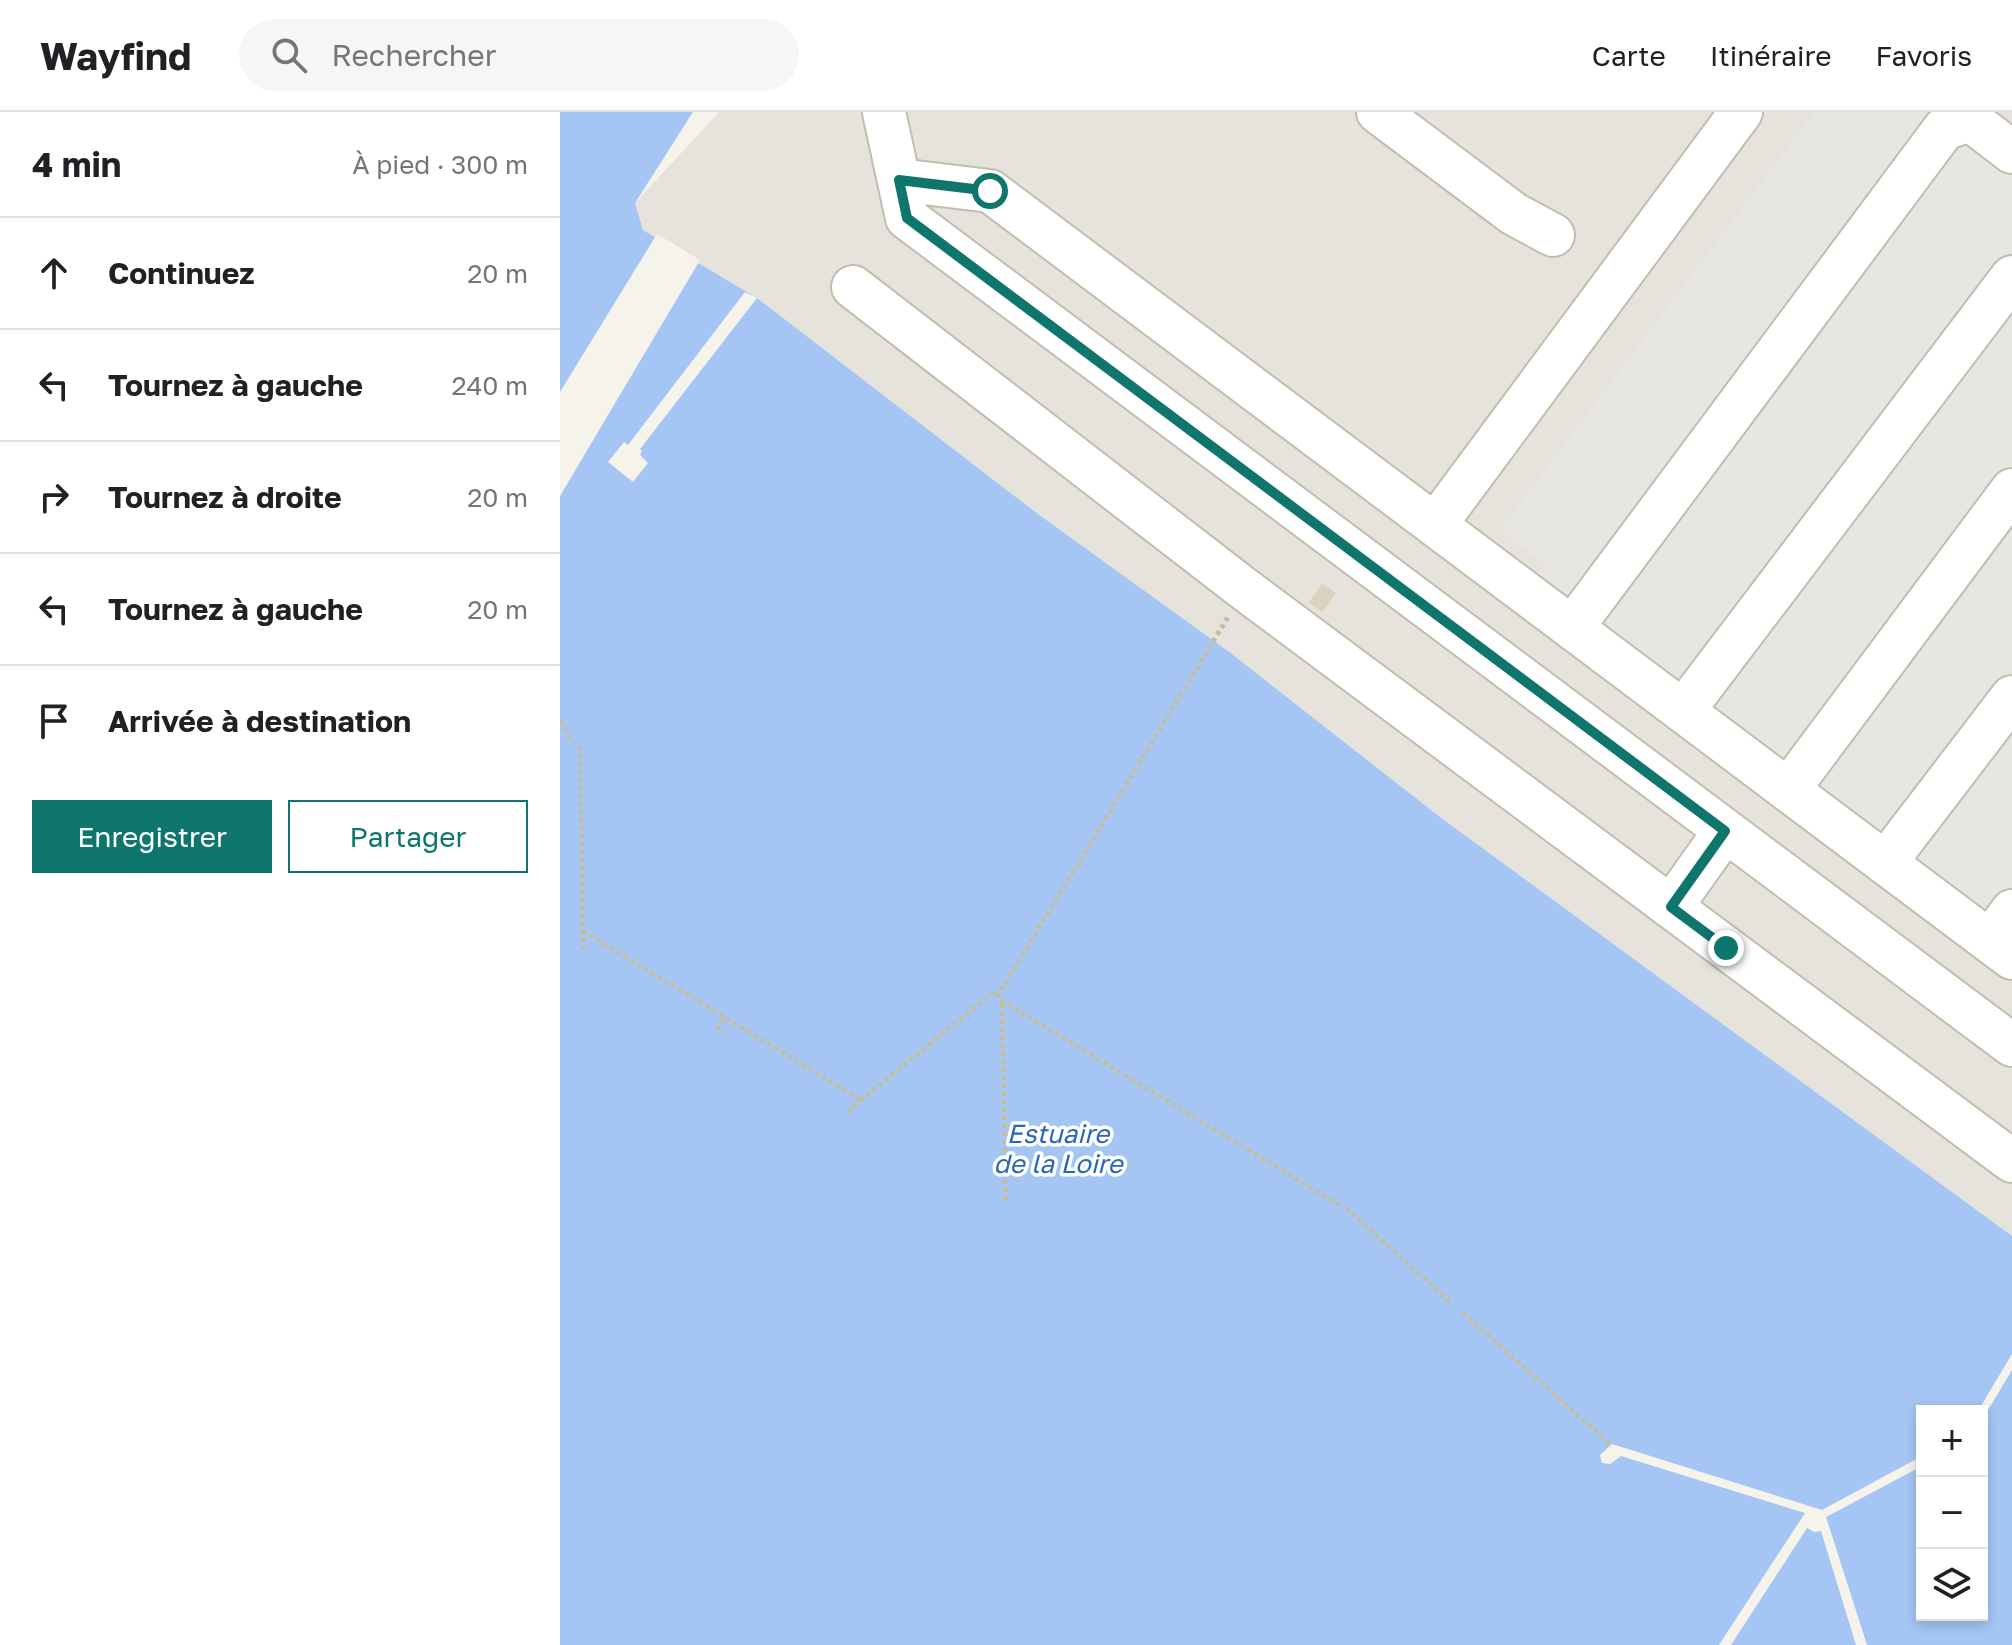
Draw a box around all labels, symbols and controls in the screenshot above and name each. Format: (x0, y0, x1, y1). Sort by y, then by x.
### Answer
search box (239, 19, 799, 91)
text: Wayfind (40, 33, 191, 78)
icon: search (267, 33, 311, 77)
text: Rechercher (331, 37, 496, 73)
text: Carte (1592, 39, 1666, 72)
text: Itinéraire (1710, 39, 1831, 72)
text: Favoris (1875, 39, 1972, 72)
text: 4 min (32, 144, 121, 184)
text: À pied · 300 m (352, 149, 528, 180)
route start (972, 173, 1008, 209)
icon: ahead (32, 251, 76, 295)
text: Continuez (108, 255, 255, 291)
text: 20 m (467, 258, 528, 289)
icon: left (32, 363, 76, 407)
text: Tournez à gauche (108, 367, 363, 403)
text: 240 m (451, 370, 528, 401)
icon: right (32, 475, 76, 519)
text: Tournez à droite (108, 479, 342, 515)
text: 20 m (467, 482, 528, 513)
icon: left (32, 587, 76, 631)
text: Tournez à gauche (108, 591, 363, 627)
text: 20 m (467, 594, 528, 625)
icon: arrive (32, 699, 76, 743)
text: Arrivée à destination (108, 703, 411, 739)
button: Enregistrer (32, 800, 272, 873)
button: Partager (288, 800, 528, 873)
route end (1708, 930, 1744, 966)
water label: Estuaire de la Loire (993, 1118, 1125, 1179)
map controls (1916, 1405, 1988, 1621)
button: + (1916, 1405, 1988, 1477)
button: − (1916, 1477, 1988, 1549)
button: layers (1916, 1549, 1988, 1621)

